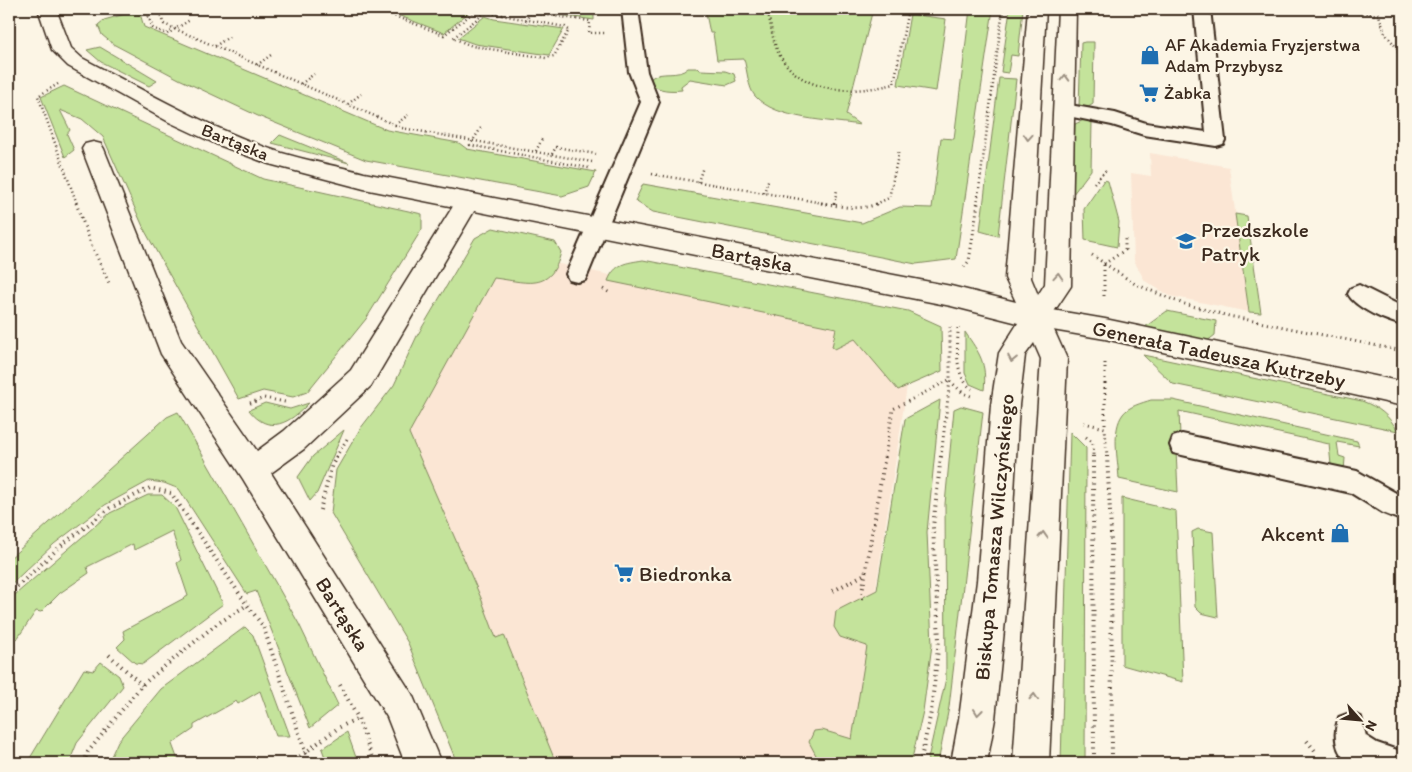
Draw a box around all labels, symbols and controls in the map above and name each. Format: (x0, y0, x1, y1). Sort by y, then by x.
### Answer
place label: AF Akademia Fryzjerstwa Adam Przybysz (1165, 34, 1360, 77)
shop icon: AF Akademia Fryzjerstwa Adam Przybysz (1139, 44, 1161, 66)
one-way arrow (1059, 74, 1070, 82)
supermarket icon: Żabka (1138, 82, 1160, 104)
place label: Żabka (1164, 82, 1211, 104)
street label: Bartąska (198, 119, 272, 165)
one-way arrow (1023, 133, 1034, 141)
place label: Przedszkole Patryk (1201, 217, 1309, 266)
school or university icon: Przedszkole Patryk (1175, 230, 1197, 252)
street label: Bartąska (709, 237, 795, 277)
one-way arrow (1053, 271, 1064, 279)
street label: Generała Tadeusza Kutrzeby (1090, 315, 1348, 393)
one-way arrow (1007, 354, 1017, 363)
street label: Biskupa Tomasza Wilczyńskiego (969, 393, 1019, 681)
place label: Akcent (1261, 521, 1325, 546)
shop icon: Akcent (1329, 522, 1351, 544)
one-way arrow (1038, 531, 1049, 539)
place label: Biedronka (639, 561, 732, 586)
supermarket icon: Biedronka (613, 562, 635, 584)
street label: Bartąska (311, 572, 375, 656)
one-way arrow (1029, 693, 1040, 701)
north arrow (1334, 694, 1384, 744)
one-way arrow (973, 708, 984, 716)
text: N (1361, 718, 1381, 734)

